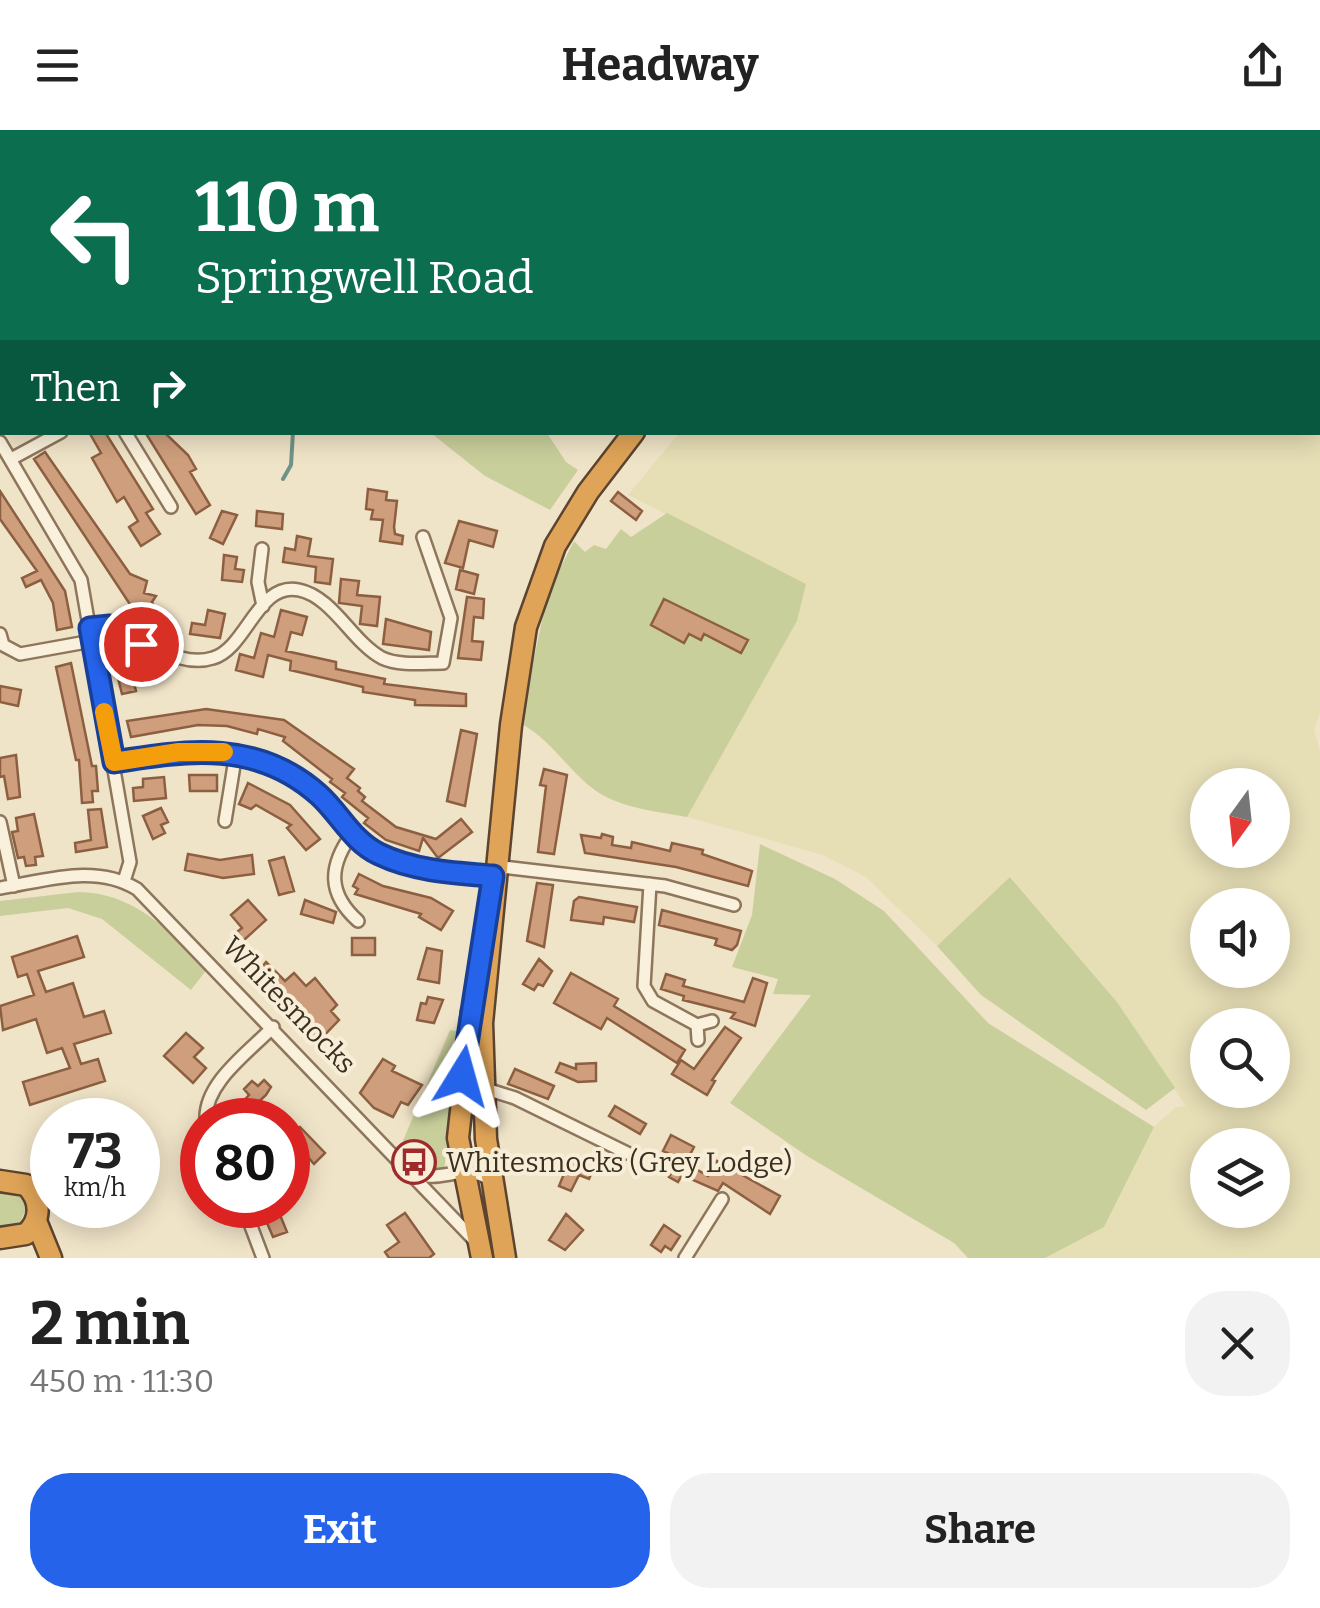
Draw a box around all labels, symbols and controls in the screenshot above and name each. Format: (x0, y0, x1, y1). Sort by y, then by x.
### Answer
icon: menu (30, 38, 85, 93)
text: Headway (562, 38, 758, 92)
icon: share (1235, 38, 1290, 93)
text: 110 m (195, 166, 379, 250)
icon: left (30, 170, 160, 300)
text: Springwell Road (195, 251, 534, 305)
icon: right (140, 360, 195, 415)
text: Then (30, 365, 120, 411)
pin (99, 602, 184, 687)
icon: arrive (114, 617, 169, 672)
north arrow (1190, 768, 1290, 868)
map controls (1190, 768, 1290, 1228)
button: sound (1190, 888, 1290, 988)
street label: Whitesmocks (215, 930, 363, 1080)
button: search (1190, 1008, 1290, 1108)
position arrow (410, 1024, 514, 1128)
speed limit sign: 80 (180, 1098, 310, 1228)
text: 73 (68, 1121, 122, 1181)
button: layers (1190, 1128, 1290, 1228)
bus stop icon: Whitesmocks (Grey Lodge) (391, 1139, 437, 1185)
place label: Whitesmocks (Grey Lodge) (446, 1146, 792, 1179)
text: km/h (64, 1173, 126, 1203)
text: 2 min (30, 1288, 190, 1360)
button: close (1185, 1291, 1290, 1396)
text: 450 m · 11:30 (30, 1362, 214, 1400)
button: Exit (30, 1473, 650, 1588)
button: Share (670, 1473, 1290, 1588)

